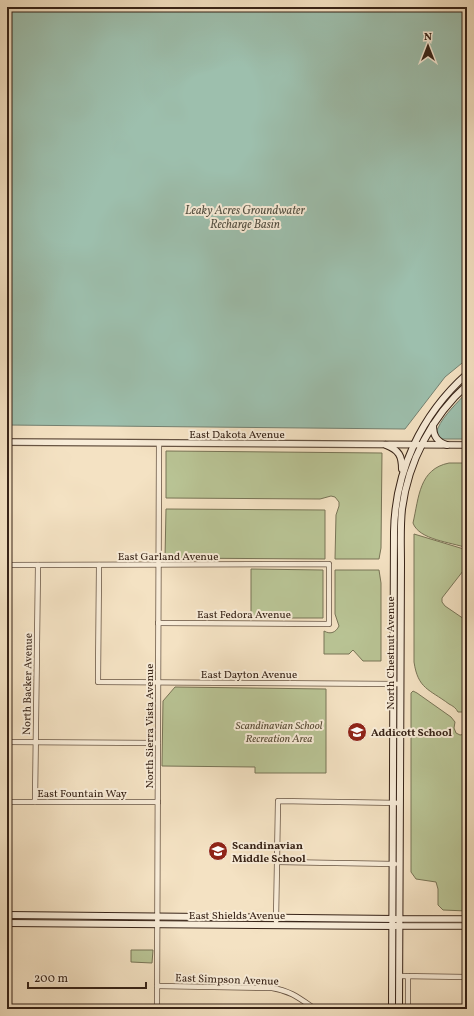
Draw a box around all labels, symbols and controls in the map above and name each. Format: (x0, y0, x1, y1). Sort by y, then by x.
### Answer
north arrow (408, 26, 448, 66)
text: N (424, 30, 432, 45)
water label: Leaky Acres Groundwater Recharge Basin (185, 203, 305, 233)
street label: East Dakota Avenue (189, 428, 285, 443)
street label: East Garland Avenue (118, 550, 218, 565)
street label: North Chestnut Avenue (384, 596, 399, 710)
street label: East Fedora Avenue (197, 608, 291, 623)
street label: North Backer Avenue (20, 633, 37, 735)
street label: North Sierra Vista Avenue (143, 664, 158, 788)
street label: East Dayton Avenue (201, 668, 297, 683)
park label: Scandinavian School Recreation Area (236, 719, 323, 747)
school or university icon: Addicott School (346, 721, 368, 743)
place label: Addicott School (371, 726, 452, 741)
street label: East Fountain Way (37, 787, 127, 802)
place label: Scandinavian Middle School (232, 839, 306, 867)
school or university icon: Scandinavian Middle School (207, 840, 229, 862)
street label: East Shields Avenue (189, 909, 285, 924)
scale bar (28, 964, 146, 990)
text: 200 m (34, 971, 68, 987)
street label: East Simpson Avenue (175, 971, 279, 990)

